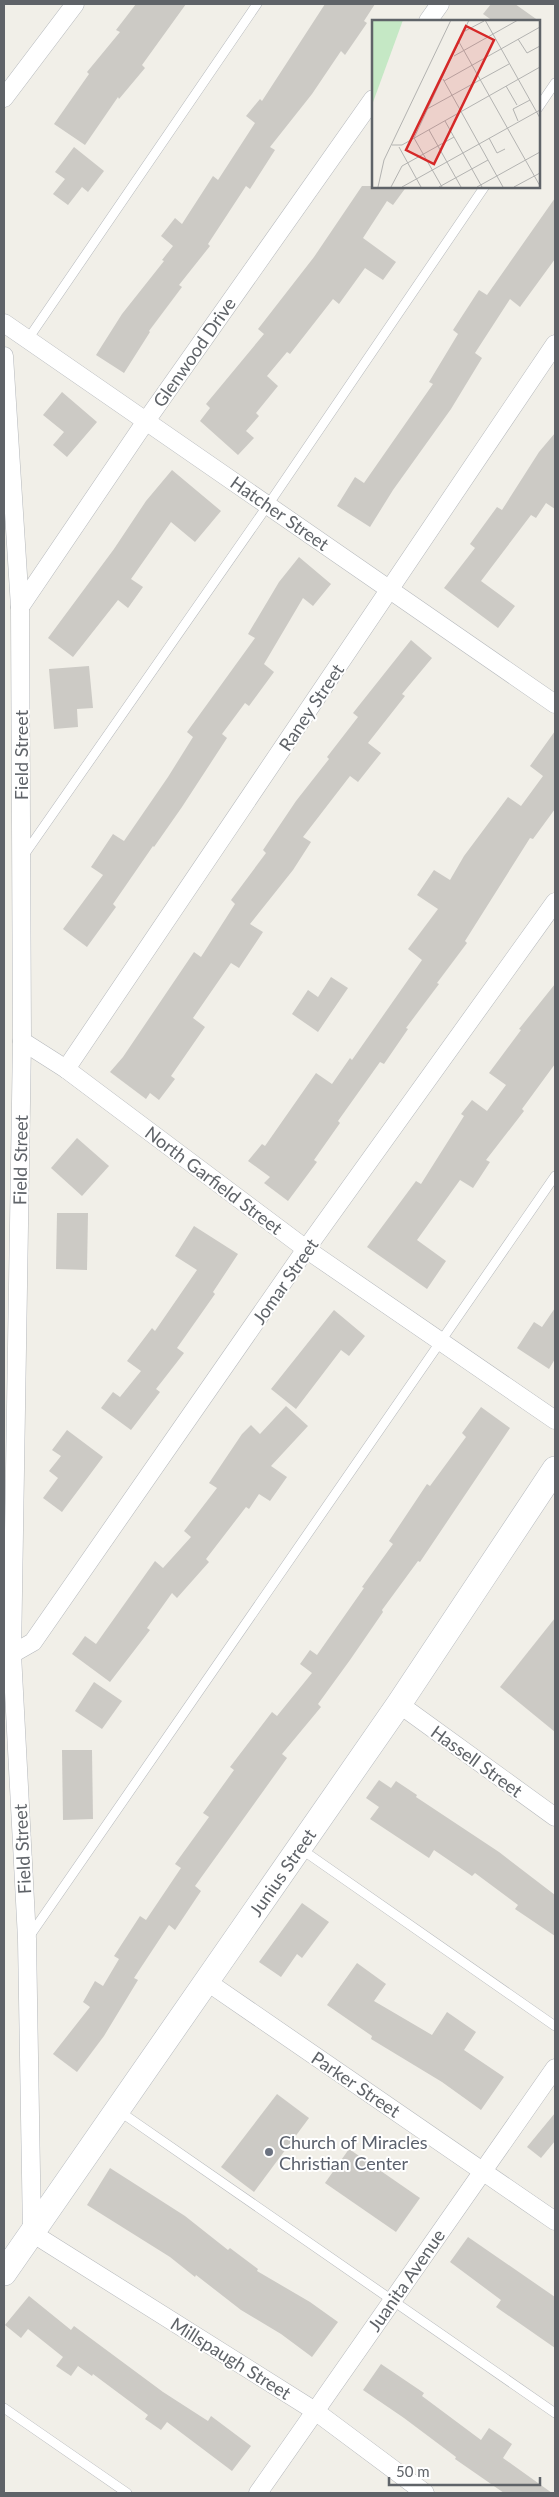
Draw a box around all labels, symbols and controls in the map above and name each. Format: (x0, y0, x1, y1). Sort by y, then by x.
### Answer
inset map (372, 20, 539, 188)
street label: Glenwood Drive (148, 293, 240, 411)
street label: Hatcher Street (227, 471, 334, 555)
street label: Raney Street (274, 659, 348, 755)
street label: Field Street (10, 709, 32, 800)
street label: Field Street (8, 1114, 32, 1205)
street label: North Garfield Street (141, 1121, 287, 1239)
street label: Jomar Street (247, 1234, 323, 1328)
street label: Hassell Street (427, 1720, 528, 1802)
street label: Field Street (9, 1803, 35, 1895)
street label: Junius Street (244, 1824, 321, 1920)
street label: Parker Street (307, 2046, 405, 2122)
place label: Church of Miracles Christian Center (279, 2131, 428, 2174)
marker: Church of Miracles Christian Center (263, 2146, 275, 2158)
street label: Juanita Avenue (363, 2225, 449, 2335)
street label: Millspaugh Street (167, 2312, 296, 2404)
scale bar (389, 2454, 540, 2486)
text: 50 m (396, 2462, 430, 2480)

